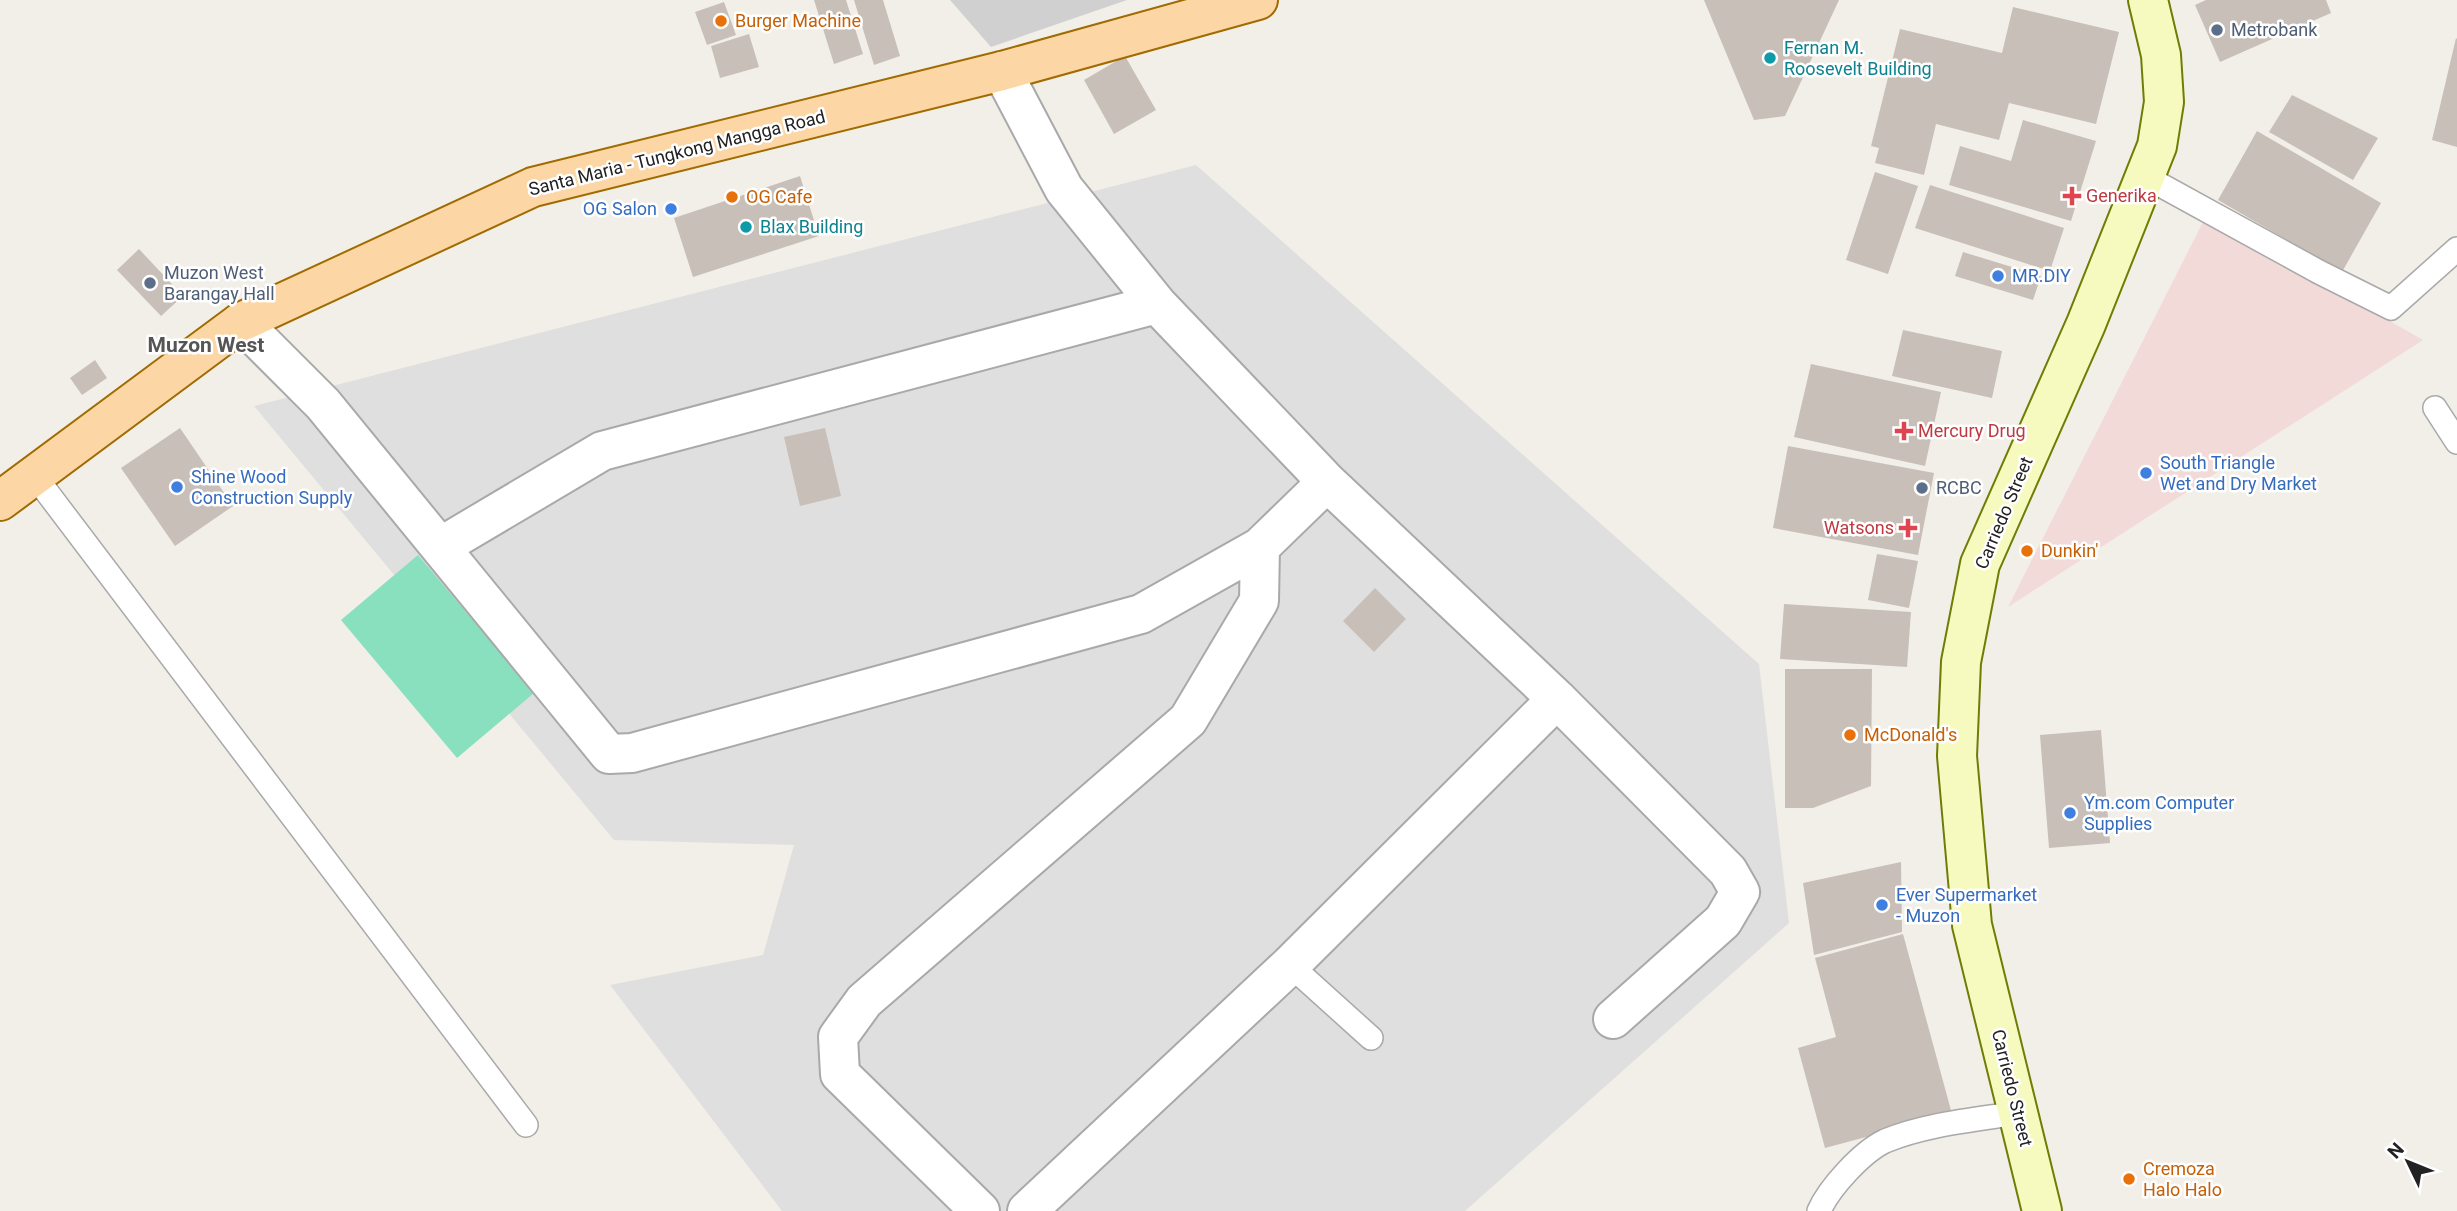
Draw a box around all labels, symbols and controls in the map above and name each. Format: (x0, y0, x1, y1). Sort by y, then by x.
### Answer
place label: Burger Machine (735, 10, 861, 31)
marker: Burger Machine (713, 13, 729, 29)
place label: Metrobank (2231, 19, 2318, 40)
marker: Metrobank (2209, 22, 2225, 38)
place label: Fernan M. Roosevelt Building (1784, 37, 1932, 79)
marker: Fernan M. Roosevelt Building (1762, 50, 1778, 66)
street label: Santa Maria - Tungkong Mangga Road (526, 105, 827, 200)
place label: Generika (2086, 185, 2157, 206)
place label: OG Cafe (746, 186, 812, 207)
marker: Generika (2064, 188, 2080, 204)
marker: OG Cafe (724, 189, 740, 205)
place label: OG Salon (583, 198, 657, 219)
marker: OG Salon (663, 201, 679, 217)
place label: Blax Building (760, 216, 863, 237)
marker: Blax Building (738, 219, 754, 235)
place label: Muzon West Barangay Hall (164, 262, 275, 304)
place label: MR.DIY (2012, 265, 2071, 286)
marker: MR.DIY (1990, 268, 2006, 284)
marker: Muzon West Barangay Hall (142, 275, 158, 291)
district label: Muzon West (148, 333, 264, 357)
place label: Mercury Drug (1918, 420, 2026, 441)
marker: Mercury Drug (1896, 423, 1912, 439)
place label: South Triangle Wet and Dry Market (2160, 452, 2317, 494)
street label: Carriedo Street (1970, 453, 2037, 572)
marker: South Triangle Wet and Dry Market (2138, 465, 2154, 481)
place label: Shine Wood Construction Supply (191, 466, 353, 508)
place label: RCBC (1936, 477, 1982, 498)
marker: Shine Wood Construction Supply (169, 479, 185, 495)
marker: RCBC (1914, 480, 1930, 496)
place label: Watsons (1824, 517, 1894, 538)
marker: Watsons (1900, 520, 1916, 536)
place label: Dunkin' (2041, 540, 2098, 561)
marker: Dunkin' (2019, 543, 2035, 559)
place label: McDonald's (1864, 724, 1957, 745)
marker: McDonald's (1842, 727, 1858, 743)
place label: Ym.com Computer Supplies (2084, 792, 2234, 834)
marker: Ym.com Computer Supplies (2062, 805, 2078, 821)
place label: Ever Supermarket - Muzon (1896, 884, 2037, 926)
marker: Ever Supermarket - Muzon (1874, 897, 1890, 913)
street label: Carriedo Street (1988, 1027, 2037, 1149)
north arrow (2373, 1127, 2443, 1197)
text: N (2383, 1138, 2409, 1163)
place label: Cremoza Halo Halo (2143, 1158, 2222, 1200)
marker: Cremoza Halo Halo (2121, 1171, 2137, 1187)

